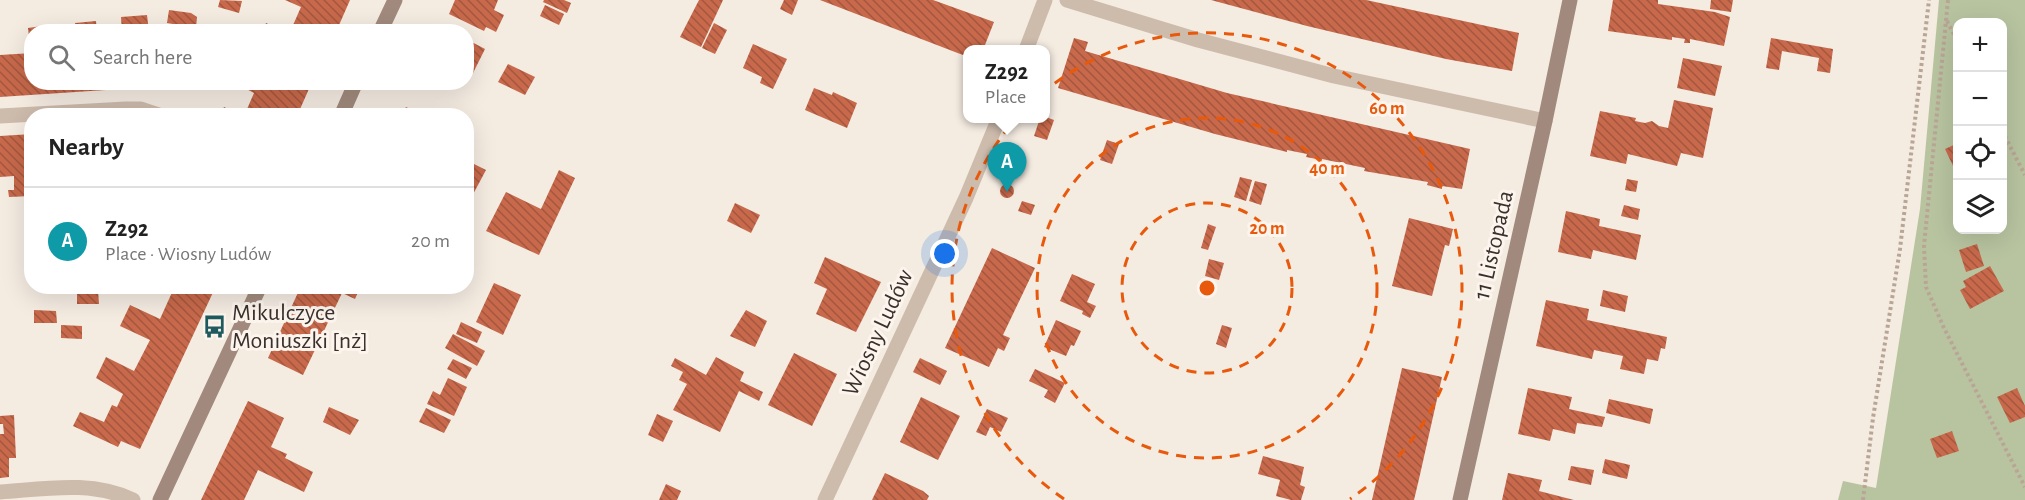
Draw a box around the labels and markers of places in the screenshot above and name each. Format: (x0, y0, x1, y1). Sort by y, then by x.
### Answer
pin: A (988, 142, 1026, 192)
centre of rings (1197, 278, 1217, 298)
place label: Mikulczyce Moniuszki [nż] (232, 301, 368, 353)
bus stop icon: Mikulczyce Moniuszki [nż] (201, 314, 227, 340)

